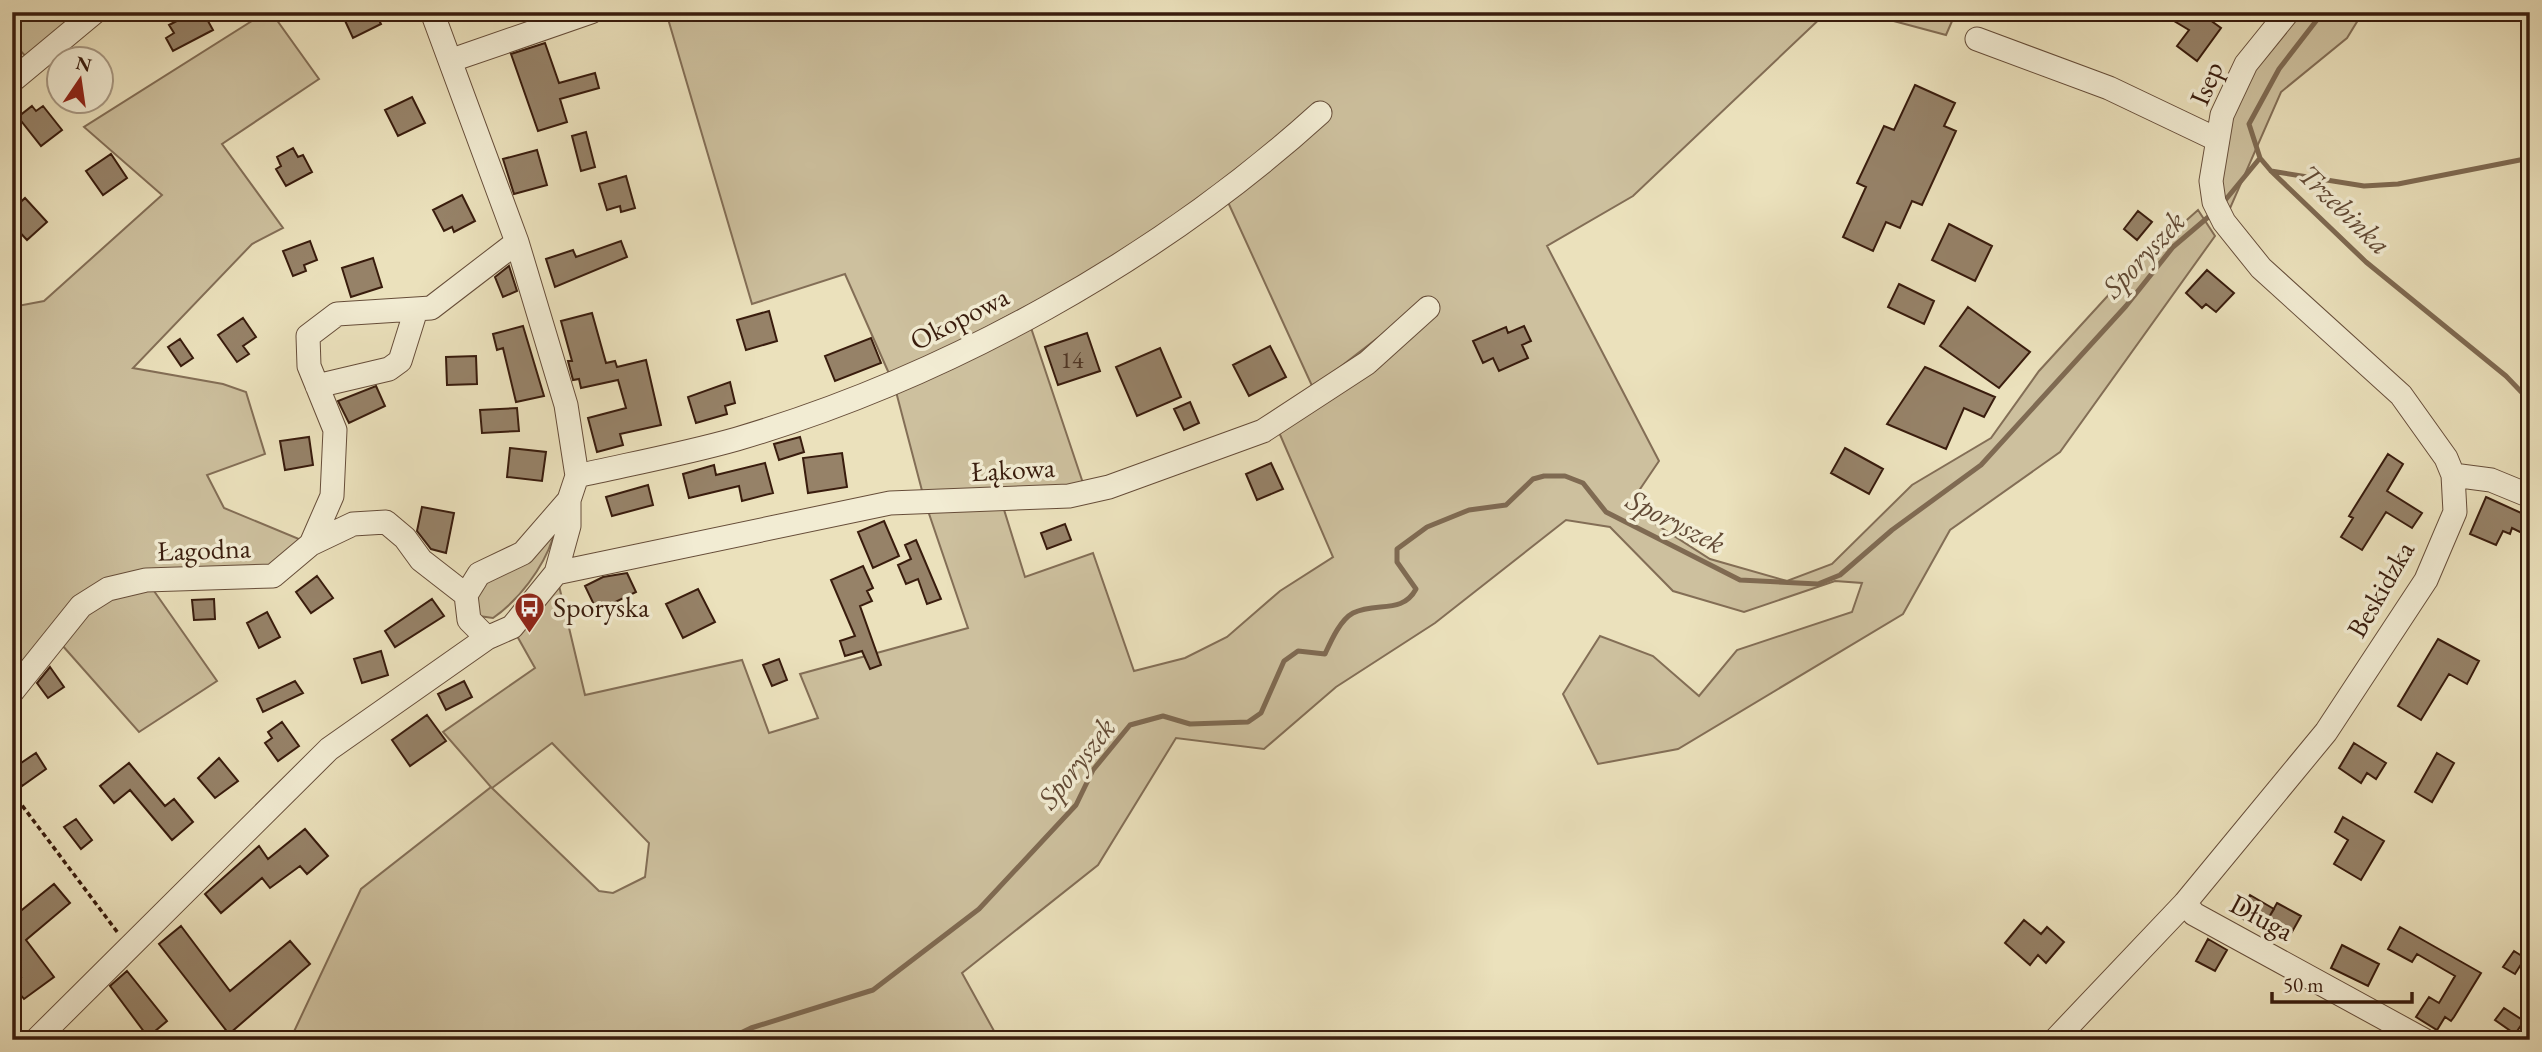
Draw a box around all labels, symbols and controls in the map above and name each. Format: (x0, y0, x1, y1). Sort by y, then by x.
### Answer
north arrow (46, 46, 116, 116)
text: N (73, 50, 95, 78)
street label: Isep (2181, 56, 2231, 110)
water label: Trzebinka (2290, 155, 2400, 263)
water label: Sporyszek (2092, 202, 2194, 307)
street label: Okopowa (903, 277, 1015, 358)
house number: 14 (1060, 344, 1084, 375)
street label: Łąkowa (970, 449, 1057, 489)
water label: Sporyszek (1619, 479, 1732, 563)
street label: Łagodna (157, 529, 252, 569)
street label: Beskidzka (2338, 534, 2422, 644)
place label: Sporyska (553, 589, 650, 625)
bus stop icon: Sporyska (513, 590, 547, 634)
water label: Sporyszek (1027, 709, 1124, 817)
street label: Długa (2224, 885, 2301, 949)
scale bar (2272, 961, 2412, 1005)
text: 50 m (2283, 971, 2324, 998)

